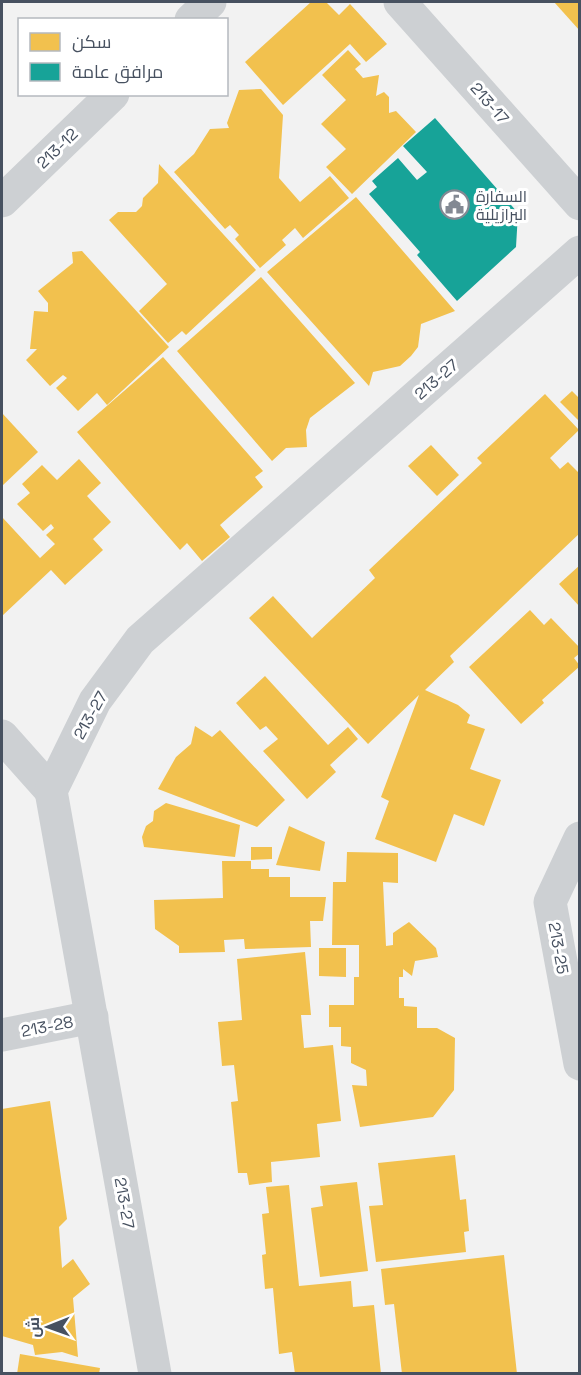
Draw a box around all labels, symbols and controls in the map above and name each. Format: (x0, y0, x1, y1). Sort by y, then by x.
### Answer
legend (18, 18, 228, 96)
text: سكن (72, 30, 111, 53)
text: مرافق عامة (72, 60, 163, 84)
street label: 213-17 (466, 78, 514, 129)
street label: 213-12 (32, 124, 82, 173)
place label: السفارة البرازيلية (476, 186, 527, 225)
public building icon: السفارة البرازيلية (439, 189, 471, 221)
street label: 213-27 (410, 354, 463, 404)
street label: 213-27 (69, 687, 112, 743)
street label: 213-25 (544, 920, 573, 976)
street label: 213-28 (19, 1011, 75, 1042)
street label: 213-27 (110, 1176, 139, 1230)
north arrow (18, 1297, 78, 1357)
text: ش (23, 1317, 44, 1338)

